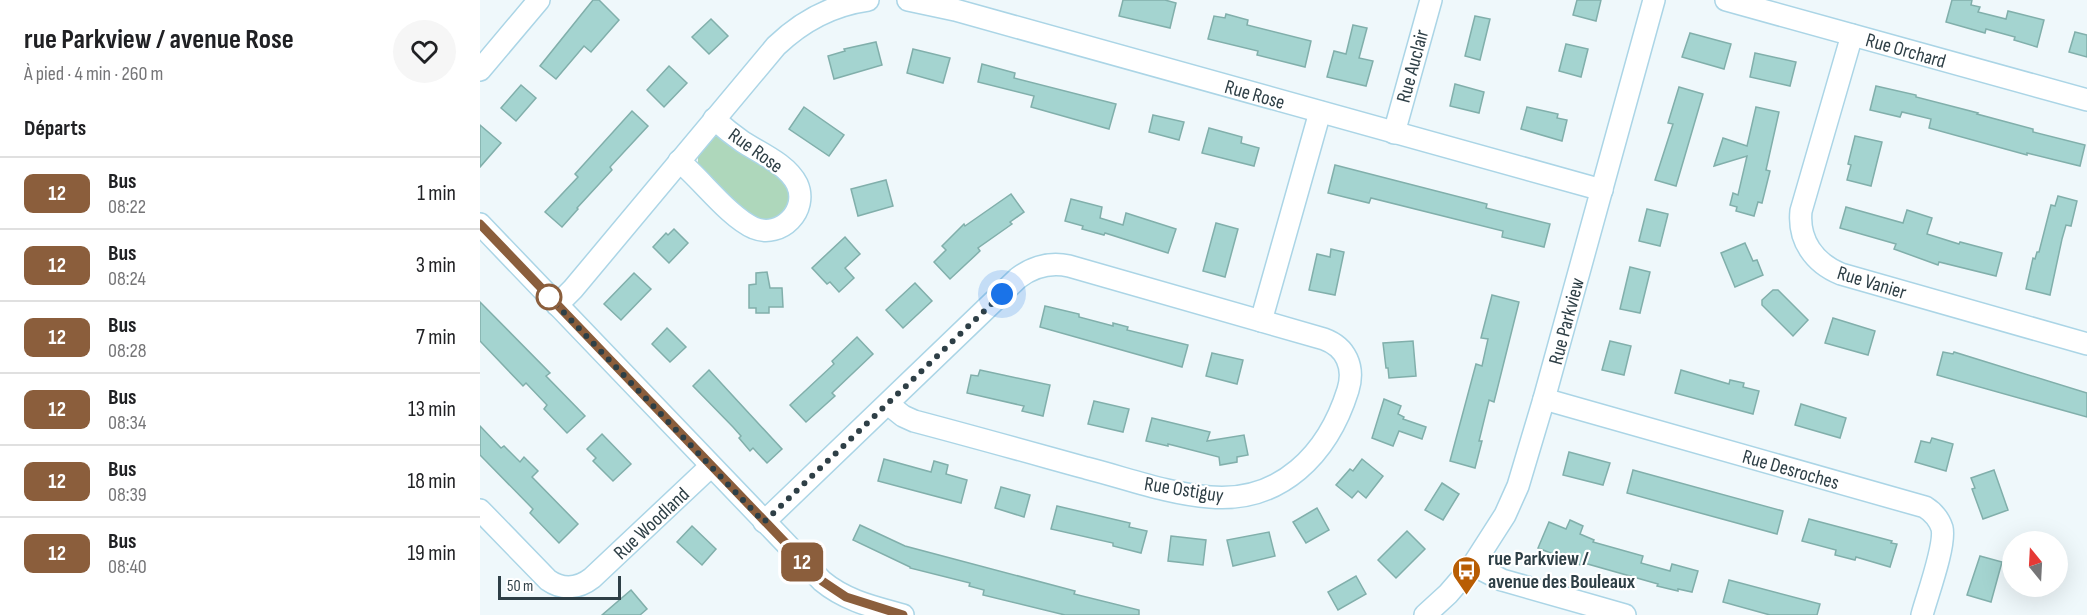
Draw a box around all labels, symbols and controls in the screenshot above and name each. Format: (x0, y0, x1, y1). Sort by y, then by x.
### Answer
button: heart (393, 20, 456, 83)
text: rue Parkview / avenue Rose (24, 23, 294, 56)
street label: Rue Auclair (1392, 27, 1434, 105)
street label: Rue Orchard (1863, 28, 1949, 74)
text: À pied · 4 min · 260 m (24, 62, 163, 86)
street label: Rue Rose (1222, 75, 1288, 115)
text: Départs (24, 115, 86, 142)
street label: Rue Rose (724, 123, 787, 179)
text: Bus (108, 168, 137, 195)
text: 1 min (417, 180, 456, 207)
text: 12 (48, 181, 66, 206)
text: 08:22 (108, 195, 146, 219)
text: Bus (108, 240, 137, 267)
text: 3 min (416, 252, 456, 279)
text: 12 (48, 253, 66, 278)
street label: Rue Vanier (1834, 261, 1909, 305)
text: 08:24 (108, 267, 146, 291)
street label: Rue Parkview (1544, 275, 1590, 367)
your location (987, 279, 1017, 309)
unlabelled marker (536, 284, 562, 310)
text: Bus (108, 312, 137, 339)
text: 7 min (416, 324, 456, 351)
text: 12 (48, 325, 66, 350)
text: 08:28 (108, 339, 146, 363)
text: Bus (108, 384, 137, 411)
text: 13 min (408, 396, 456, 423)
text: 12 (48, 397, 66, 422)
text: 08:34 (108, 411, 146, 435)
street label: Rue Desroches (1740, 445, 1842, 495)
text: Bus (108, 456, 137, 483)
text: 18 min (408, 468, 456, 495)
text: 12 (48, 469, 66, 494)
street label: Rue Ostiguy (1143, 472, 1225, 508)
text: 08:39 (108, 483, 147, 507)
street label: Rue Woodland (609, 483, 695, 565)
text: Bus (108, 528, 137, 555)
north arrow (2002, 531, 2068, 597)
map controls (2002, 531, 2068, 597)
text: 19 min (407, 540, 456, 567)
text: 12 (48, 541, 66, 566)
line badge: 12 (775, 542, 829, 582)
place label: rue Parkview / avenue des Bouleaux (1488, 547, 1636, 594)
text: 12 (793, 550, 811, 575)
bus stop icon: rue Parkview / avenue des Bouleaux (1451, 554, 1483, 596)
text: 08:40 (108, 555, 147, 579)
scale bar (498, 573, 621, 600)
text: 50 m (507, 577, 533, 596)

